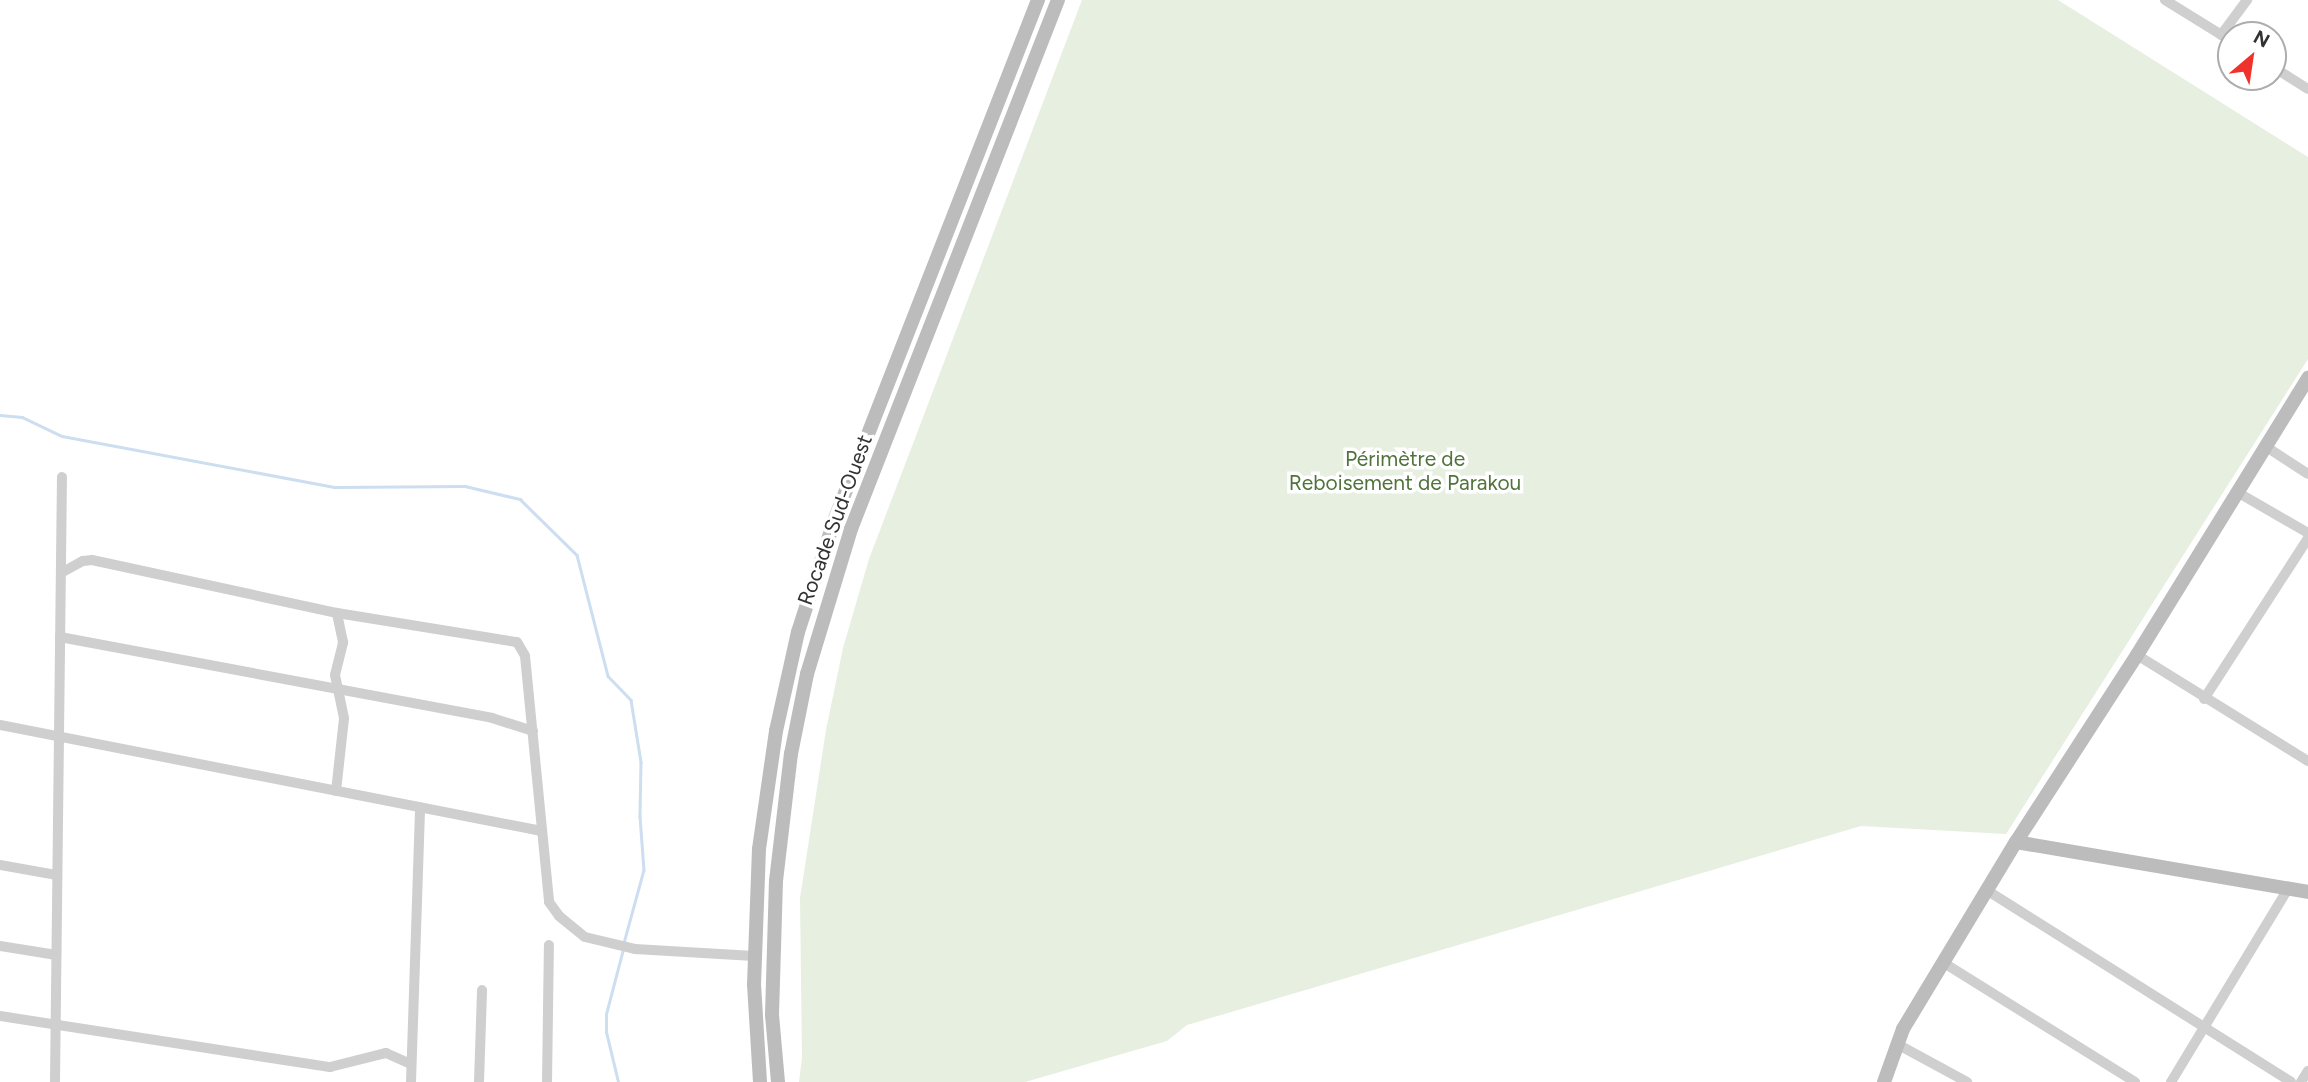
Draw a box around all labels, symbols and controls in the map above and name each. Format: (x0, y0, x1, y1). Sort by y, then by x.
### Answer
north arrow (2217, 21, 2287, 91)
text: N (2249, 25, 2273, 53)
street label: Rocade Sud-Ouest (793, 431, 877, 609)
park label: Périmètre de Reboisement de Parakou (1289, 446, 1521, 496)

